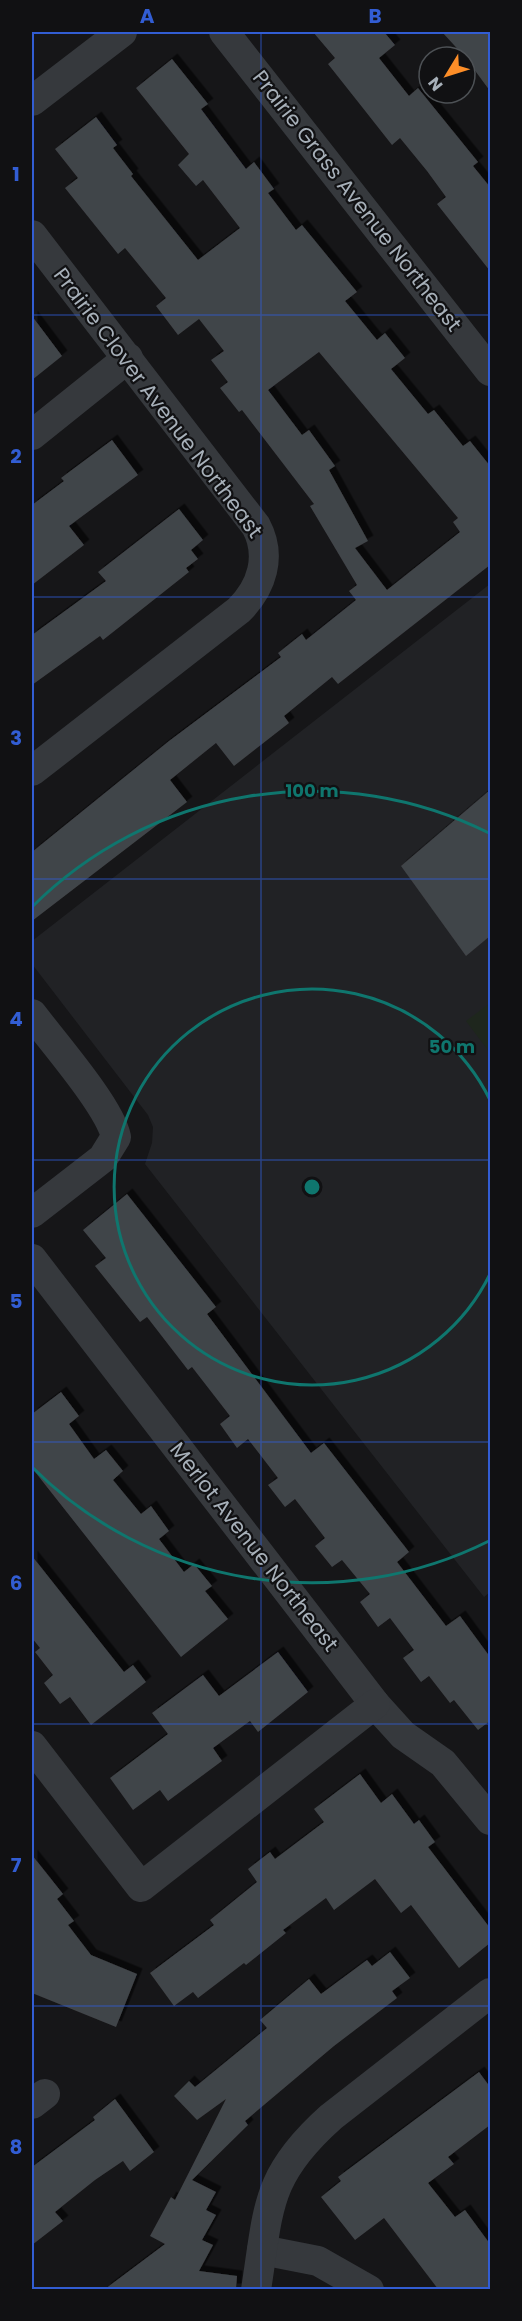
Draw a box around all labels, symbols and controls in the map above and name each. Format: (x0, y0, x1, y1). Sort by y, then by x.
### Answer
text: A (140, 2, 155, 30)
text: B (368, 2, 382, 30)
north arrow (417, 45, 477, 105)
street label: Prairie Grass Avenue Northeast (247, 65, 467, 337)
text: 1 (12, 160, 20, 188)
street label: Prairie Clover Avenue Northeast (47, 262, 270, 544)
text: 2 (10, 442, 22, 470)
text: 3 (10, 724, 22, 752)
text: 100 m (285, 778, 339, 803)
text: 4 (9, 1005, 23, 1033)
text: 50 m (429, 1034, 475, 1059)
centre of rings (302, 1177, 322, 1197)
text: 5 (10, 1287, 23, 1315)
street label: Merlot Avenue Northeast (163, 1436, 345, 1657)
text: 6 (10, 1569, 22, 1597)
text: 7 (11, 1851, 22, 1879)
text: 8 (10, 2133, 22, 2161)

